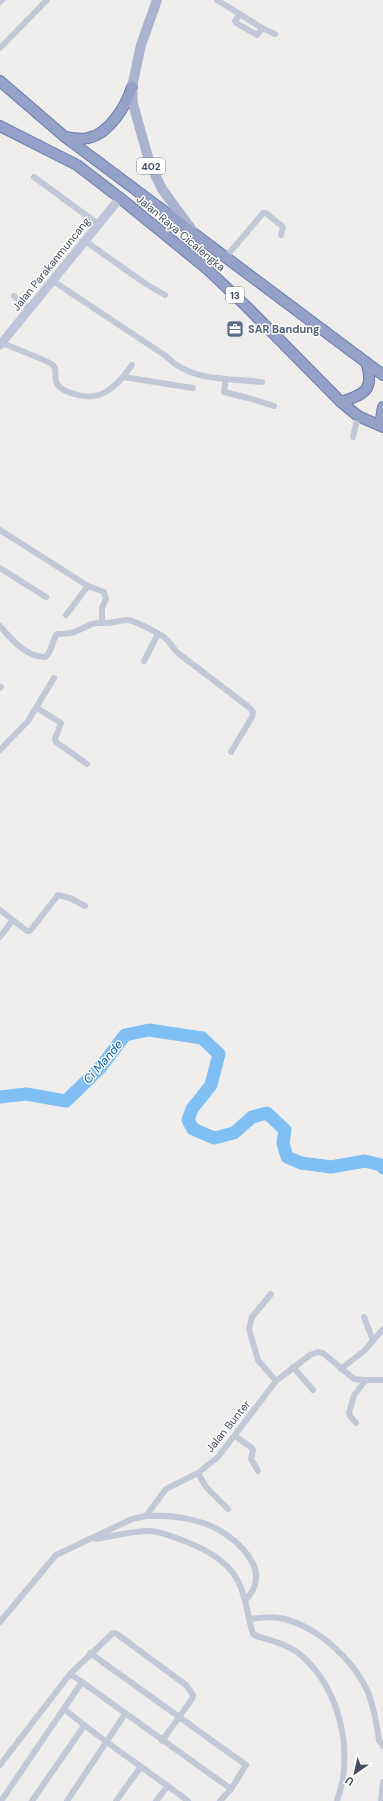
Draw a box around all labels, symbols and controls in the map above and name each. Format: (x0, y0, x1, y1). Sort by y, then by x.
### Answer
road number: 402 (137, 158, 165, 174)
street label: Jalan Raya Cicalengka (134, 192, 228, 274)
street label: Jalan Parakanmuncang (9, 214, 93, 314)
road number: 13 (226, 287, 244, 303)
office icon: SAR Bandung (225, 319, 245, 339)
place label: SAR Bandung (248, 322, 320, 336)
water label: Ci Mande (80, 1037, 126, 1087)
street label: Jalan Bunter (203, 1397, 253, 1455)
north arrow (335, 1753, 375, 1793)
text: U (342, 1773, 356, 1789)

